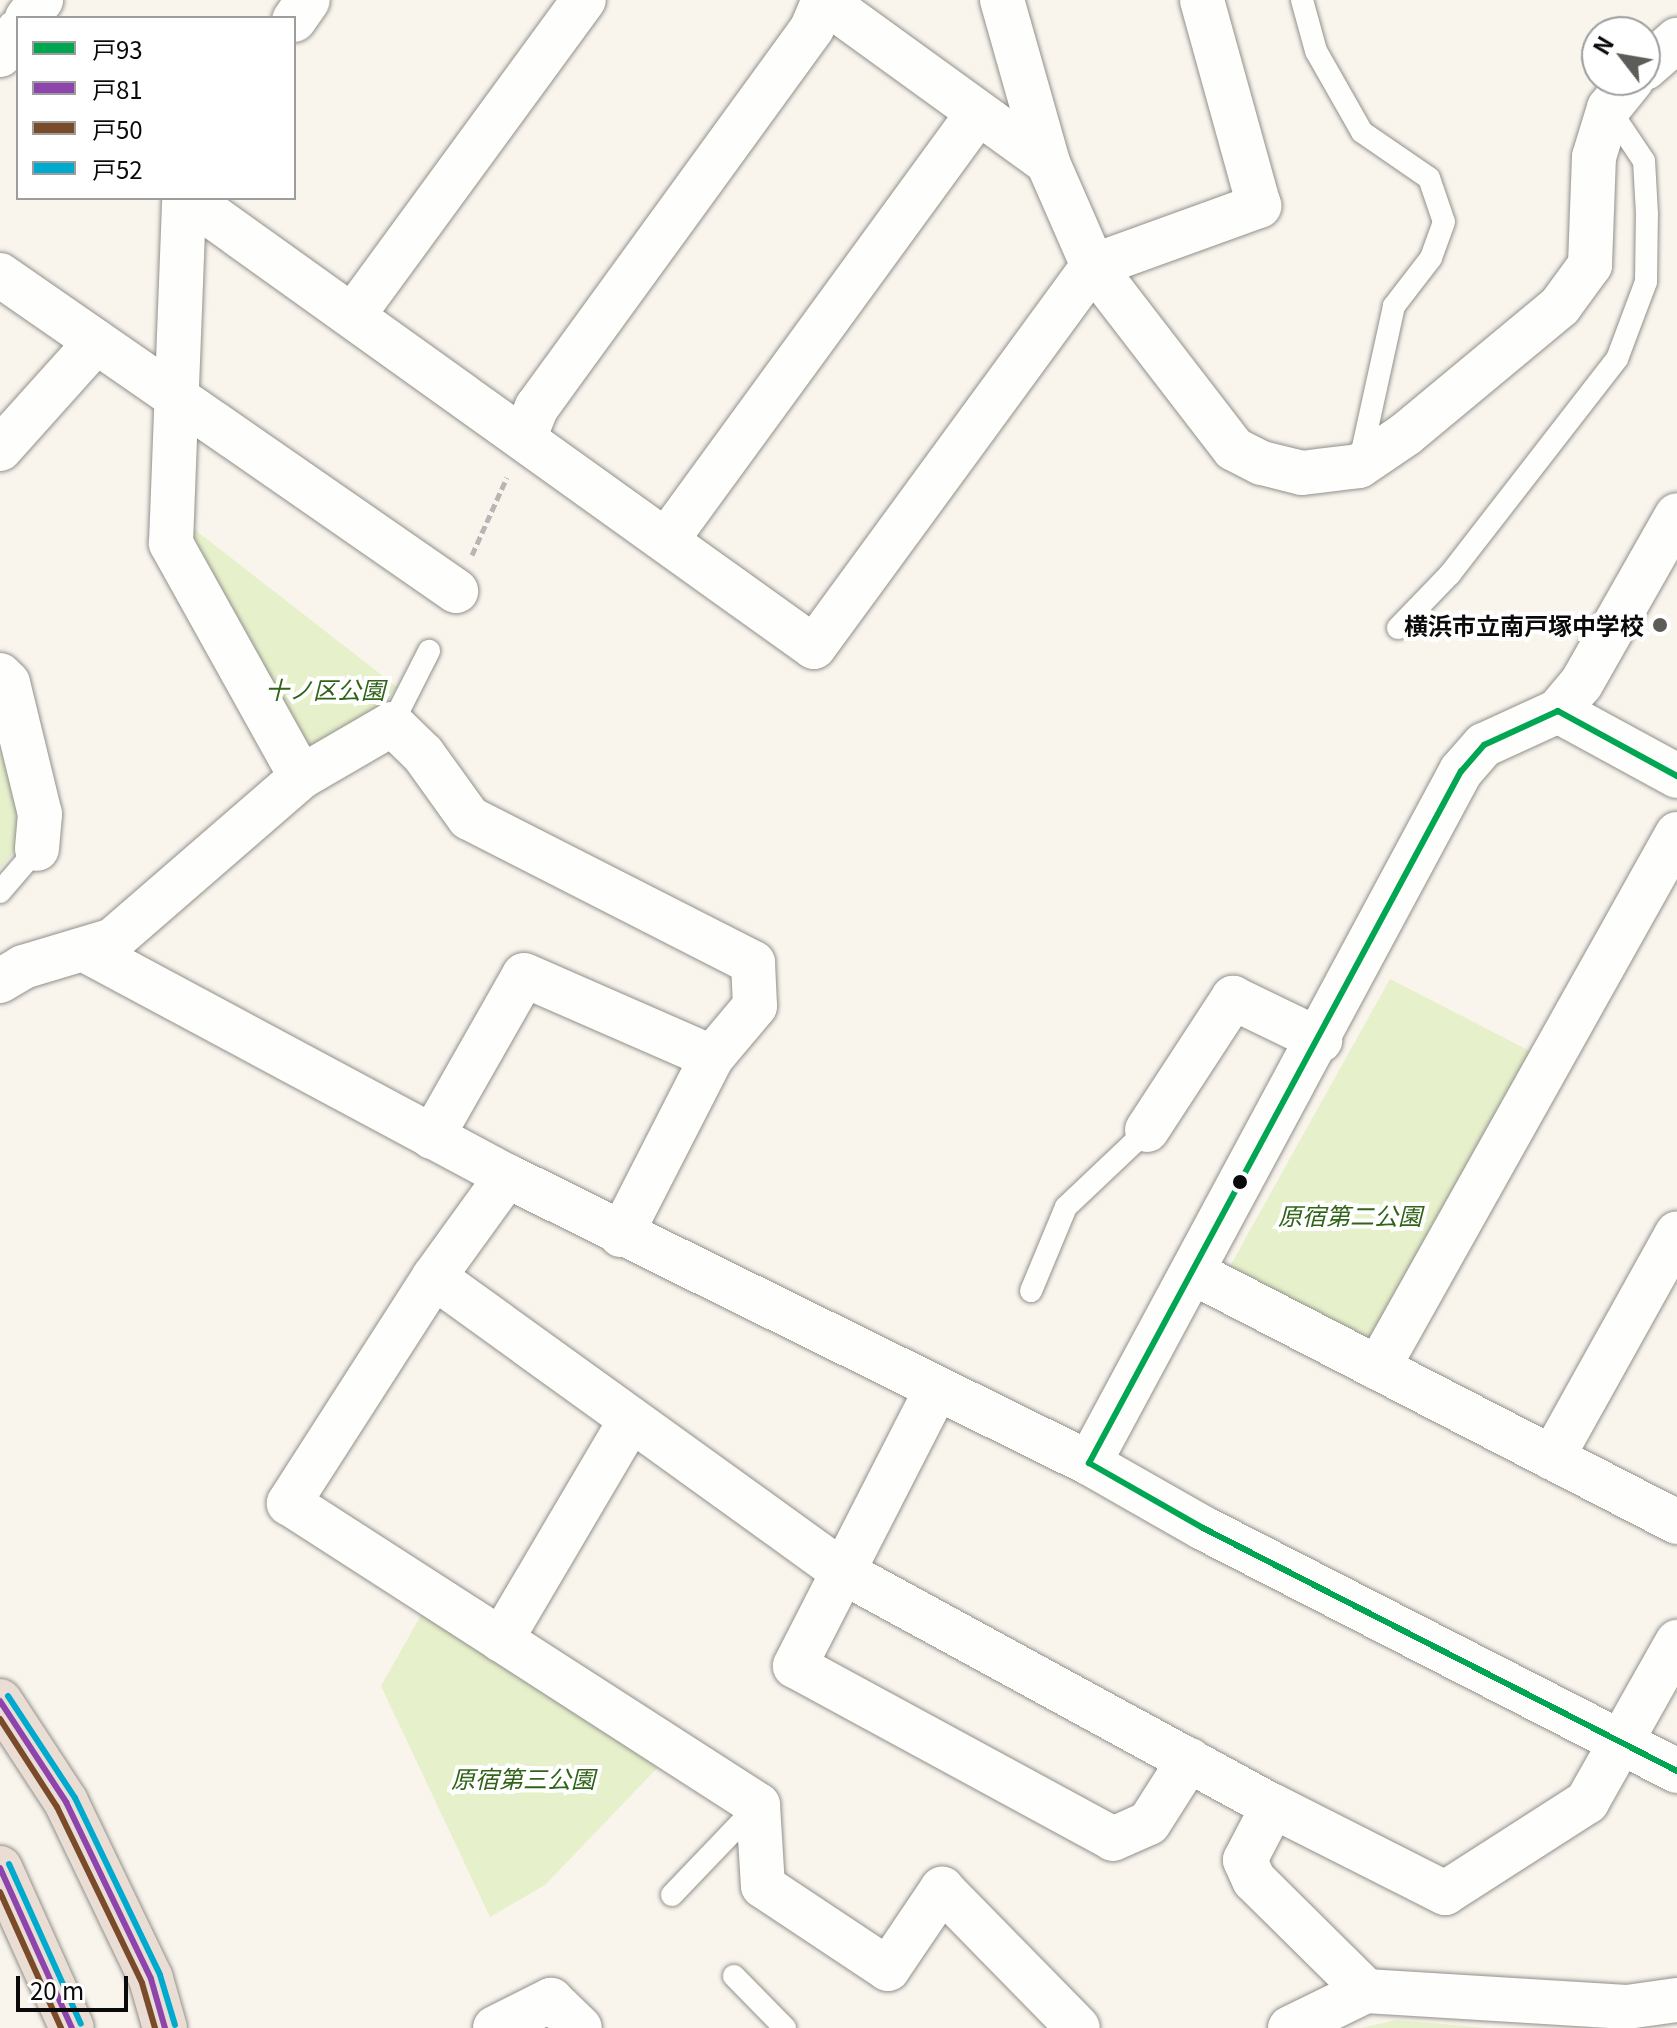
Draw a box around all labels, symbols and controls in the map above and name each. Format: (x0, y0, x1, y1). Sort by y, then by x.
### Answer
legend (16, 16, 296, 200)
north arrow (1581, 16, 1661, 96)
text: N (1584, 29, 1620, 60)
text: 戸93 (92, 31, 143, 66)
text: 戸81 (92, 71, 143, 106)
text: 戸50 (92, 111, 143, 146)
text: 戸52 (92, 151, 143, 186)
place label: 横浜市立南戸塚中学校 (1404, 611, 1644, 639)
marker: 横浜市立南戸塚中学校 (1651, 616, 1669, 634)
park label: 十ノ区公園 (265, 675, 385, 703)
unlabelled marker (1232, 1174, 1248, 1190)
park label: 原宿第二公園 (1278, 1201, 1422, 1229)
park label: 原宿第三公園 (451, 1764, 595, 1792)
scale bar (20, 1960, 132, 2010)
text: 20 m (30, 1972, 84, 2007)

